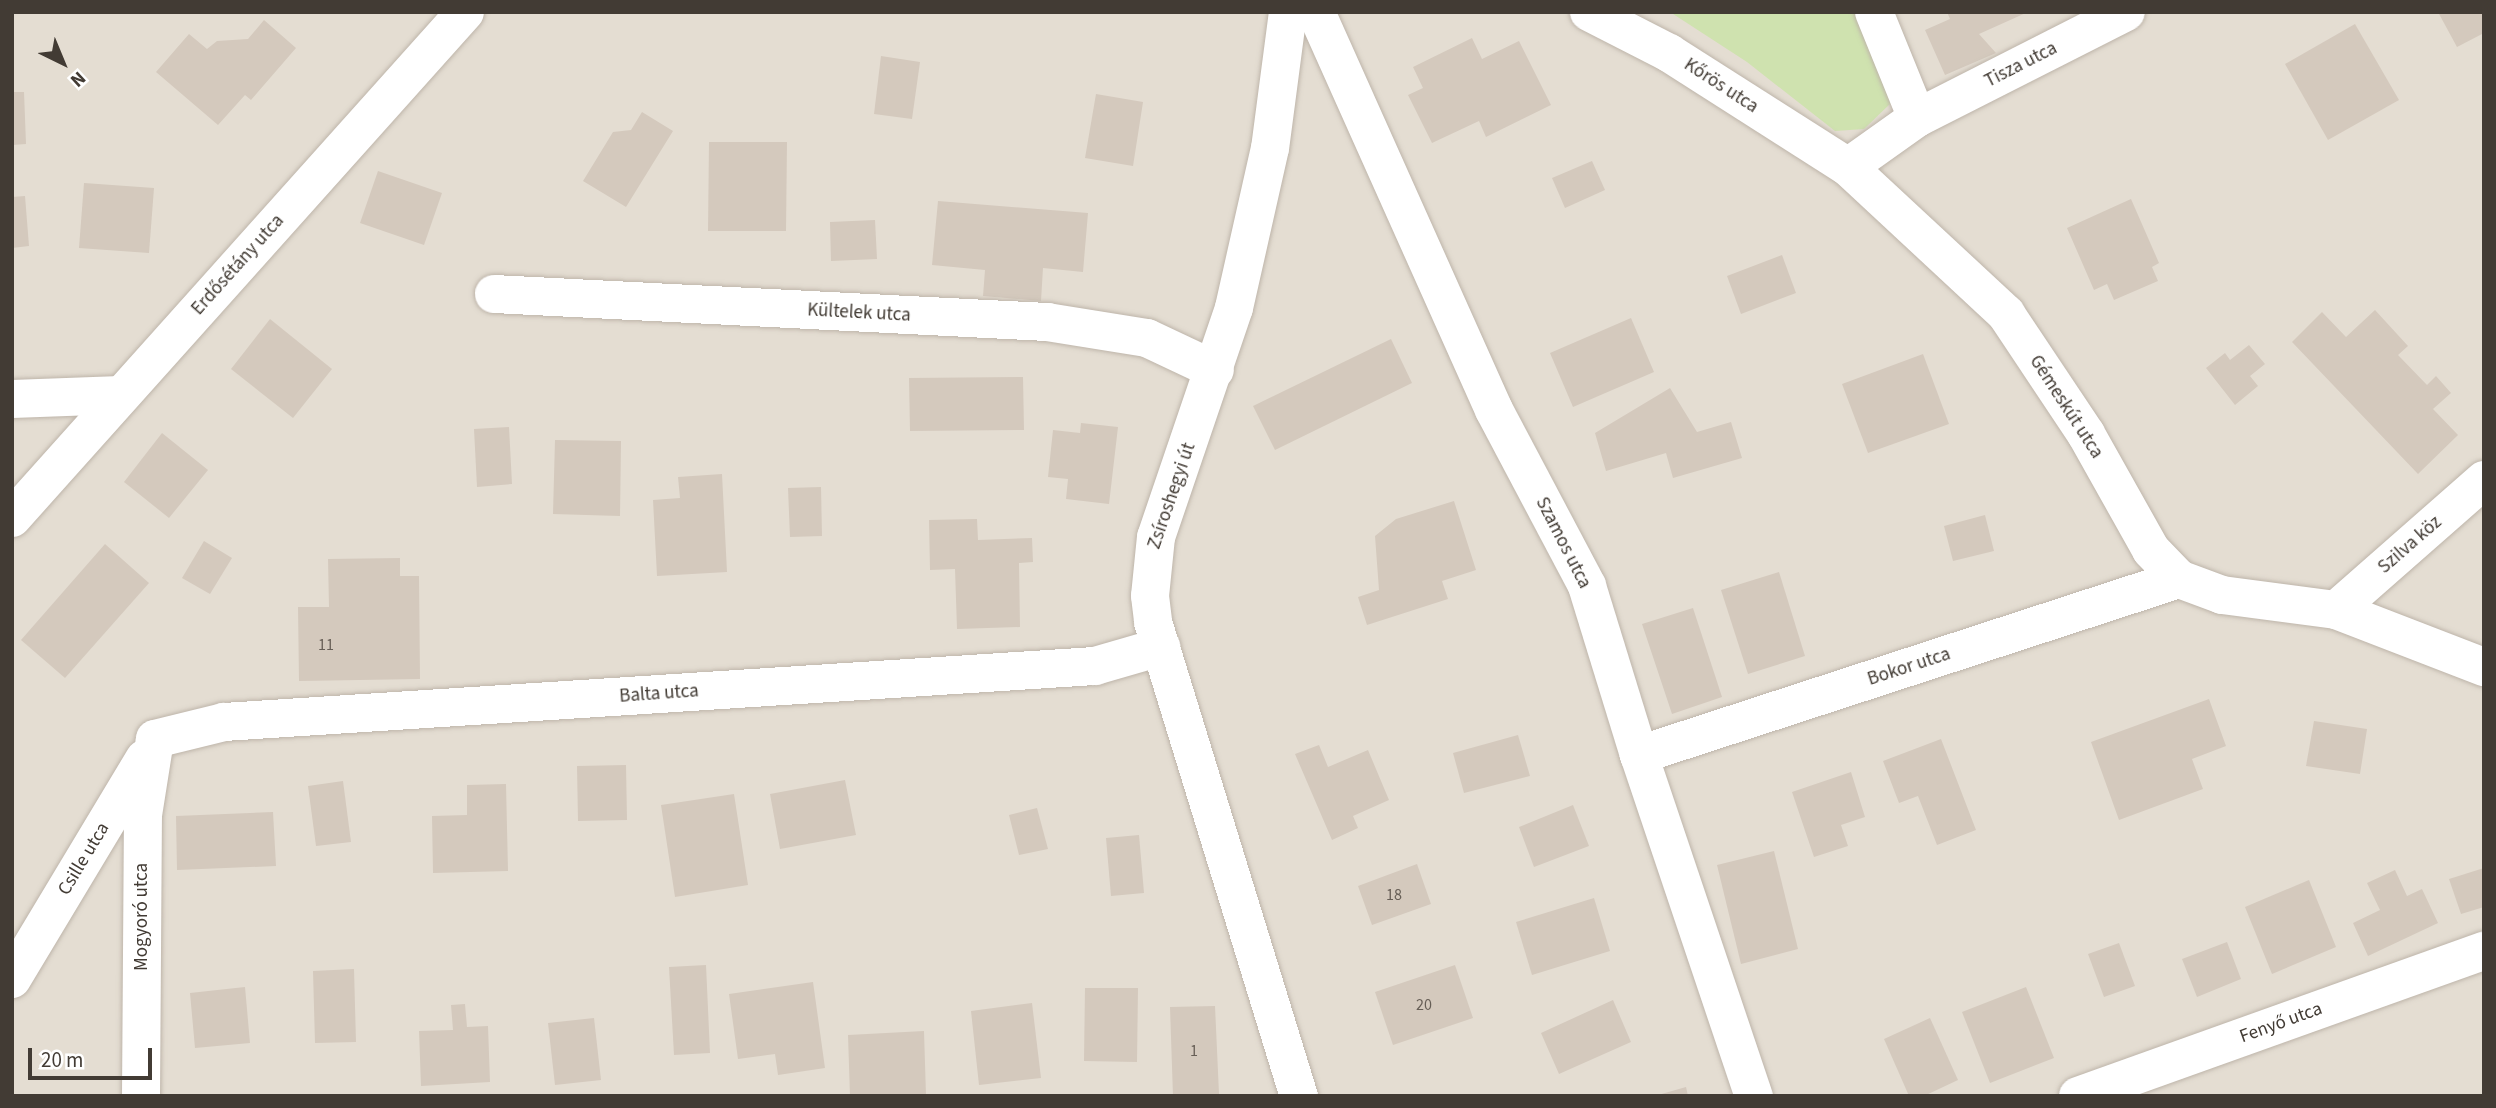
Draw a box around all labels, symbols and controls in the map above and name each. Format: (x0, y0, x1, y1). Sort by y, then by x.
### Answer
north arrow (28, 28, 98, 98)
street label: Tisza utca (1981, 37, 2061, 93)
street label: Kőrös utca (1680, 54, 1762, 118)
text: N (64, 65, 91, 93)
street label: Erdősétány utca (187, 210, 289, 320)
street label: Kültelek utca (807, 299, 911, 327)
street label: Gémeskút utca (2024, 351, 2108, 463)
street label: Zsíroshegyi út (1143, 440, 1201, 552)
street label: Szamos utca (1530, 493, 1596, 593)
street label: Szilva köz (2373, 511, 2447, 579)
house number: 11 (318, 635, 334, 655)
street label: Bokor utca (1865, 643, 1953, 691)
street label: Balta utca (619, 680, 699, 708)
street label: Csille utca (53, 818, 115, 900)
street label: Mogyoró utca (131, 863, 153, 971)
house number: 18 (1386, 885, 1402, 905)
house number: 20 (1416, 995, 1432, 1015)
street label: Fenyő utca (2237, 998, 2325, 1048)
scale bar (32, 1034, 156, 1078)
house number: 1 (1190, 1041, 1198, 1061)
text: 20 m (41, 1045, 83, 1075)

